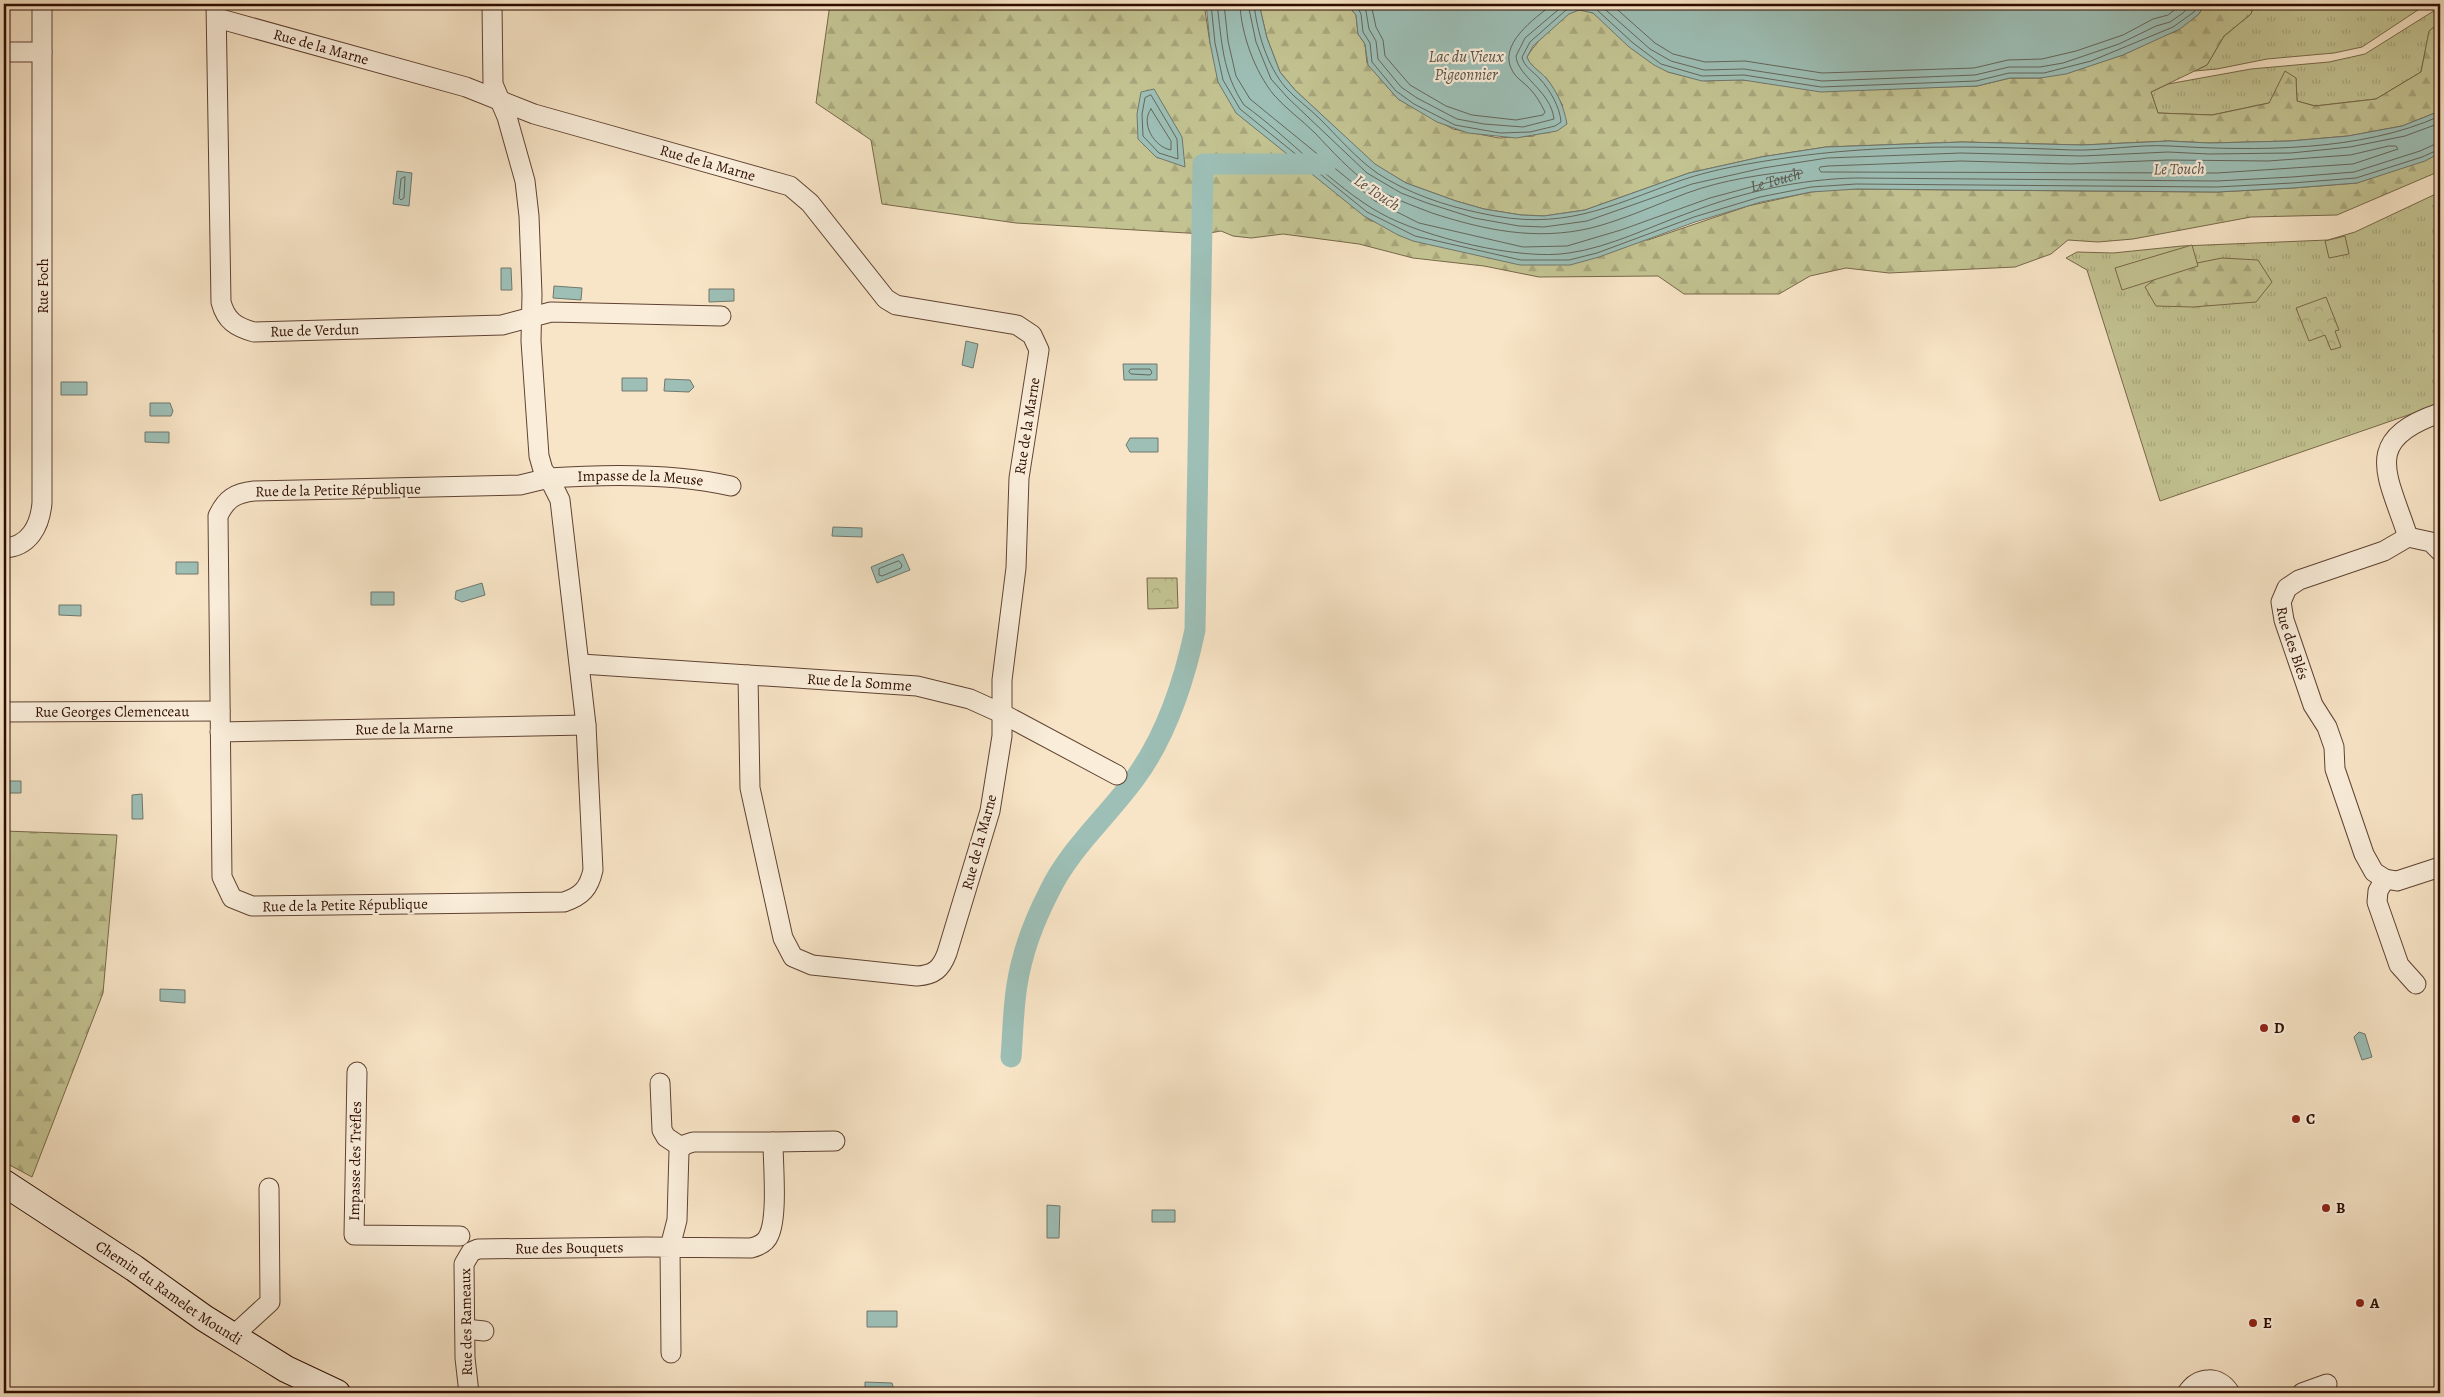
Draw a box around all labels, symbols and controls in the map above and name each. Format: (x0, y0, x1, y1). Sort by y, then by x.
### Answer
street label: Rue de la Marne (271, 24, 371, 70)
water label: Lac du Vieux Pigeonnier (1428, 46, 1504, 86)
street label: Rue de la Marne (658, 140, 758, 186)
water label: Le Touch (2153, 158, 2205, 180)
water label: Le Touch (1748, 163, 1803, 198)
water label: Le Touch (1350, 170, 1405, 217)
street label: Rue Foch (33, 258, 53, 314)
street label: Rue de Verdun (270, 319, 359, 342)
street label: Rue de la Marne (1009, 376, 1045, 476)
street label: Impasse de la Meuse (577, 465, 705, 491)
street label: Rue de la Petite République (255, 479, 421, 501)
street label: Rue des Blés (2272, 605, 2314, 682)
street label: Rue de la Somme (806, 669, 913, 696)
street label: Rue Georges Clemenceau (35, 701, 190, 722)
street label: Rue de la Marne (355, 718, 454, 739)
street label: Rue de la Marne (957, 792, 1001, 892)
street label: Rue de la Petite République (262, 894, 428, 916)
place label: D (2274, 1018, 2284, 1038)
marker: D (2258, 1022, 2270, 1034)
street label: Impasse des Trèfles (344, 1101, 366, 1221)
place label: C (2306, 1109, 2315, 1129)
marker: C (2290, 1113, 2302, 1125)
place label: B (2336, 1198, 2345, 1218)
marker: B (2320, 1202, 2332, 1214)
street label: Chemin du Ramelet Moundi (92, 1236, 246, 1349)
street label: Rue des Bouquets (515, 1237, 624, 1259)
street label: Rue des Rameaux (455, 1268, 477, 1376)
place label: A (2369, 1293, 2380, 1313)
marker: A (2354, 1297, 2366, 1309)
place label: E (2263, 1313, 2272, 1333)
marker: E (2247, 1317, 2259, 1329)

